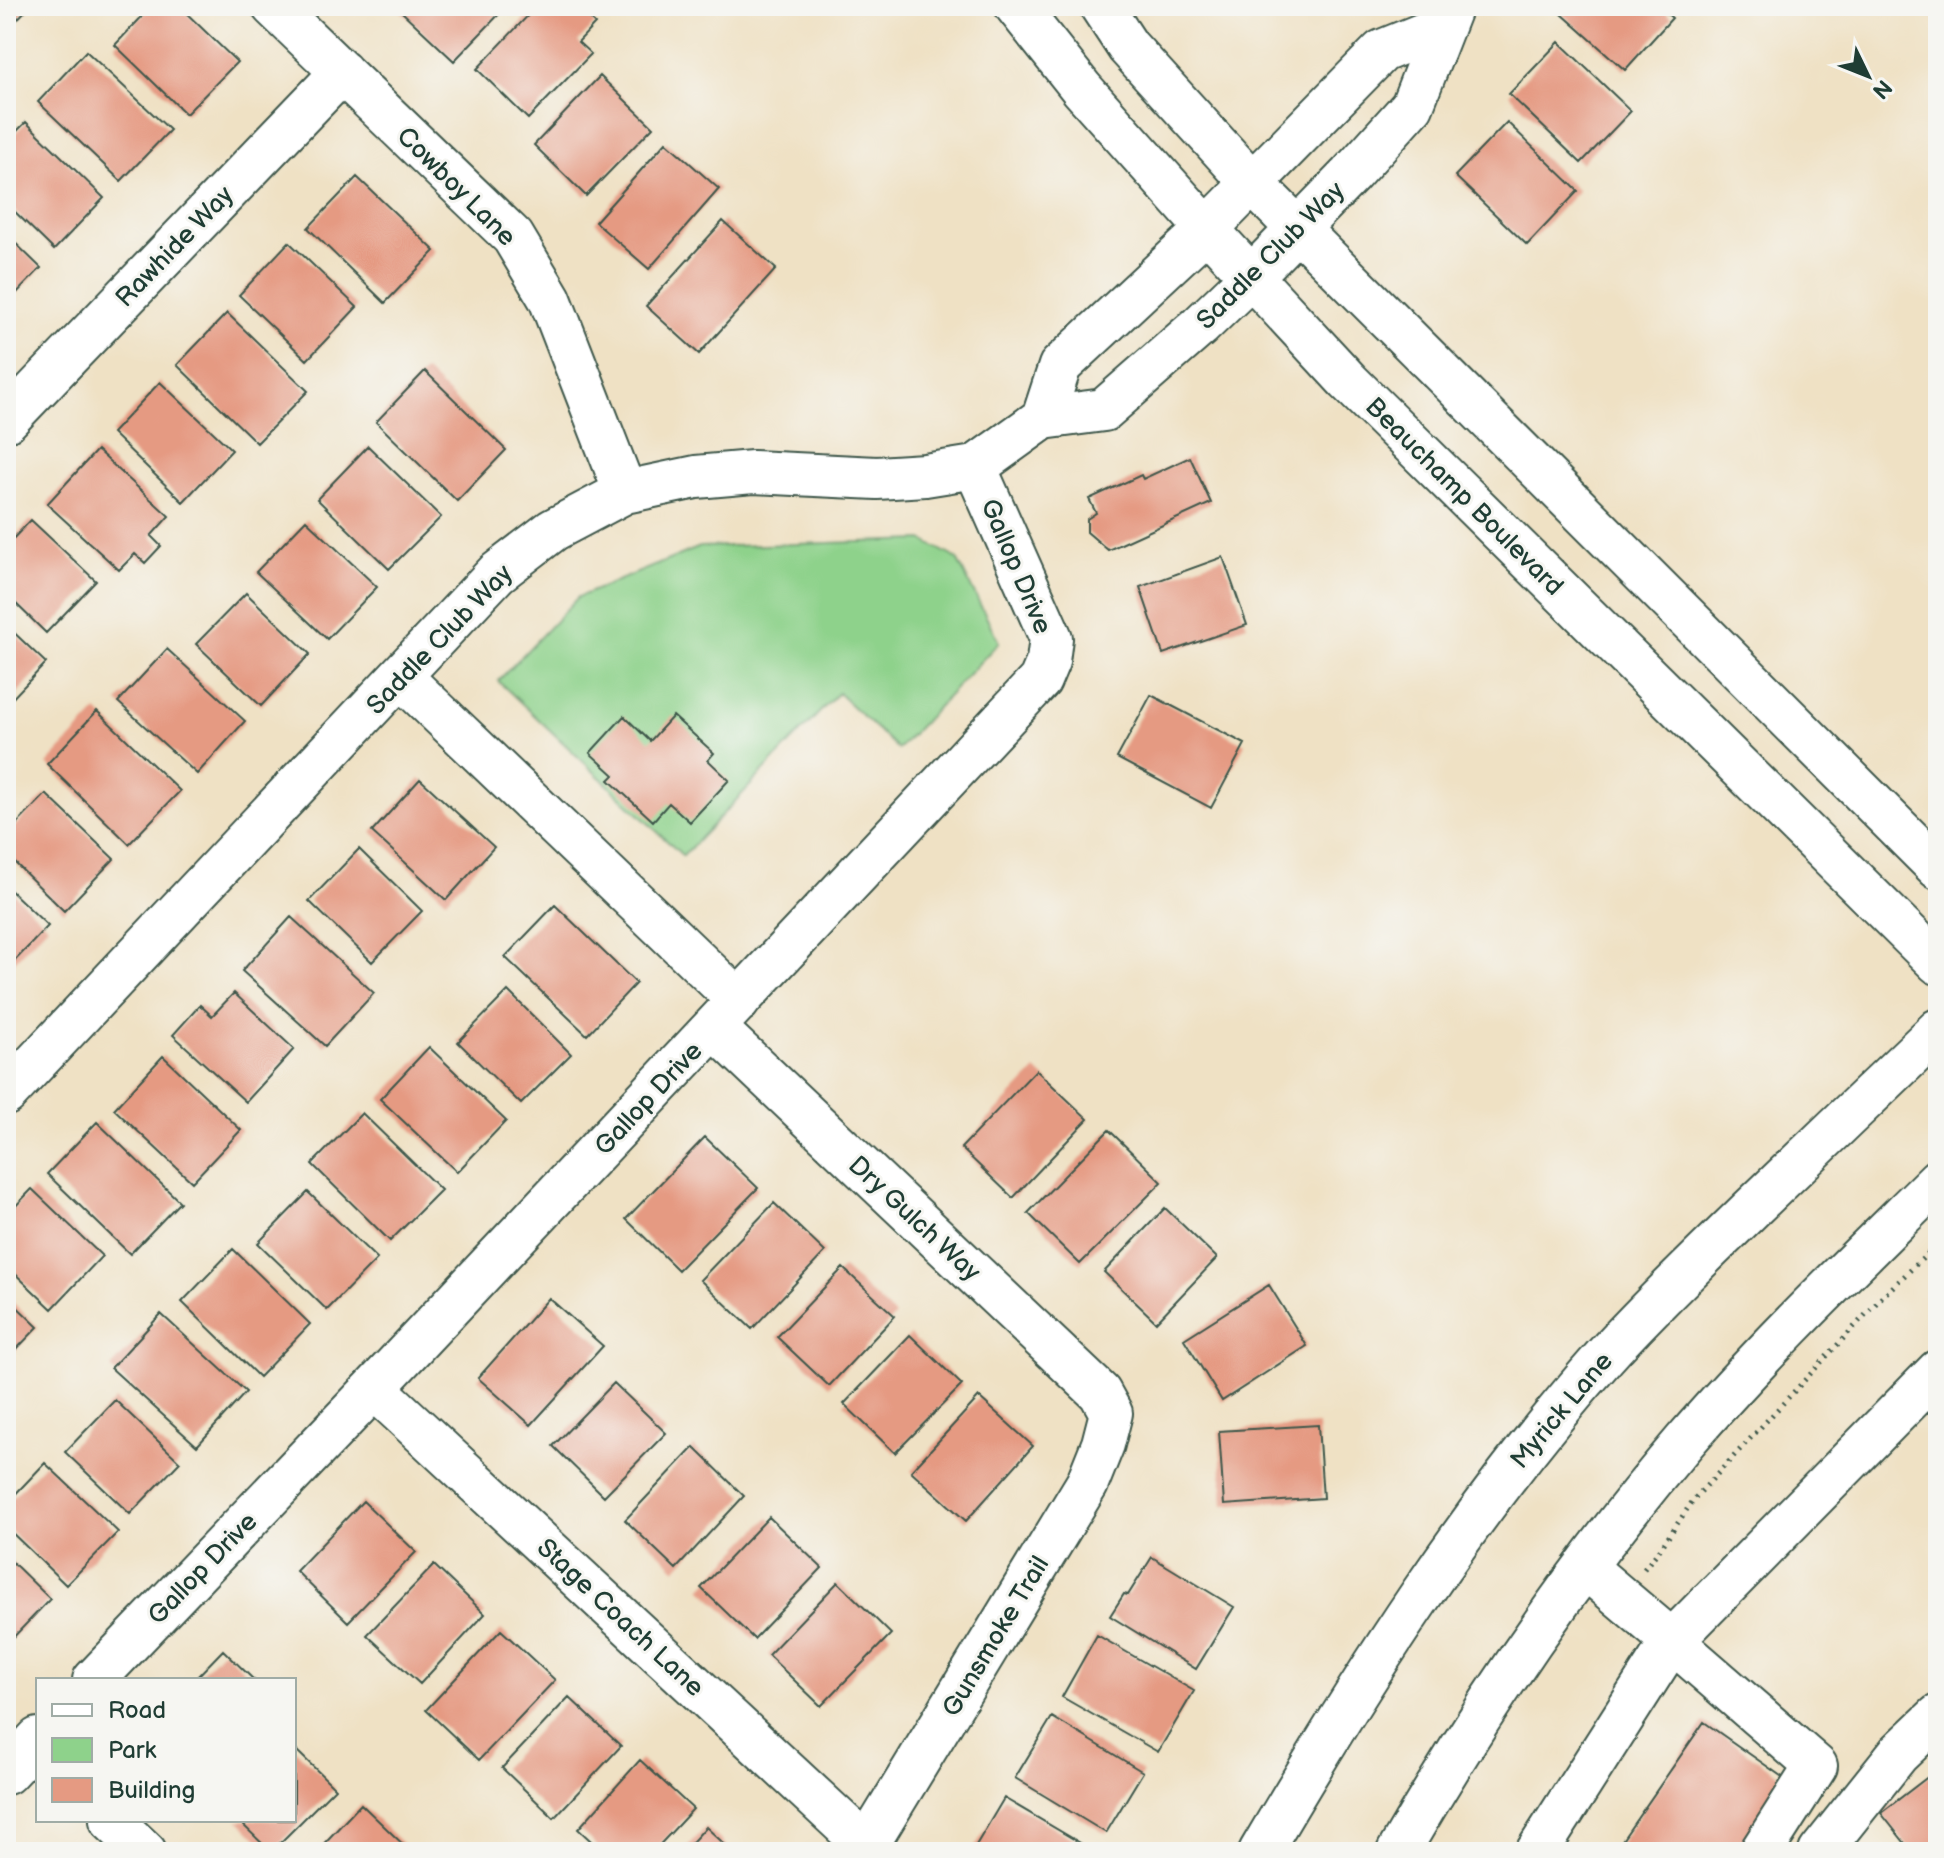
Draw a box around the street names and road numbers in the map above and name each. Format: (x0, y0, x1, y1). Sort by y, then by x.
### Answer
street label: Cowboy Lane (390, 121, 522, 253)
street label: Saddle Club Way (1191, 175, 1352, 336)
street label: Rawhide Way (110, 180, 241, 314)
street label: Beauchamp Boulevard (1358, 392, 1569, 603)
street label: Gallop Drive (973, 494, 1058, 639)
street label: Saddle Club Way (361, 558, 520, 721)
street label: Gallop Drive (589, 1036, 709, 1162)
street label: Dry Gulch Way (842, 1150, 987, 1288)
street label: Myrick Lane (1505, 1347, 1620, 1475)
street label: Gallop Drive (142, 1507, 264, 1631)
street label: Stage Coach Lane (530, 1533, 710, 1704)
street label: Gunsmoke Trail (936, 1551, 1056, 1723)

